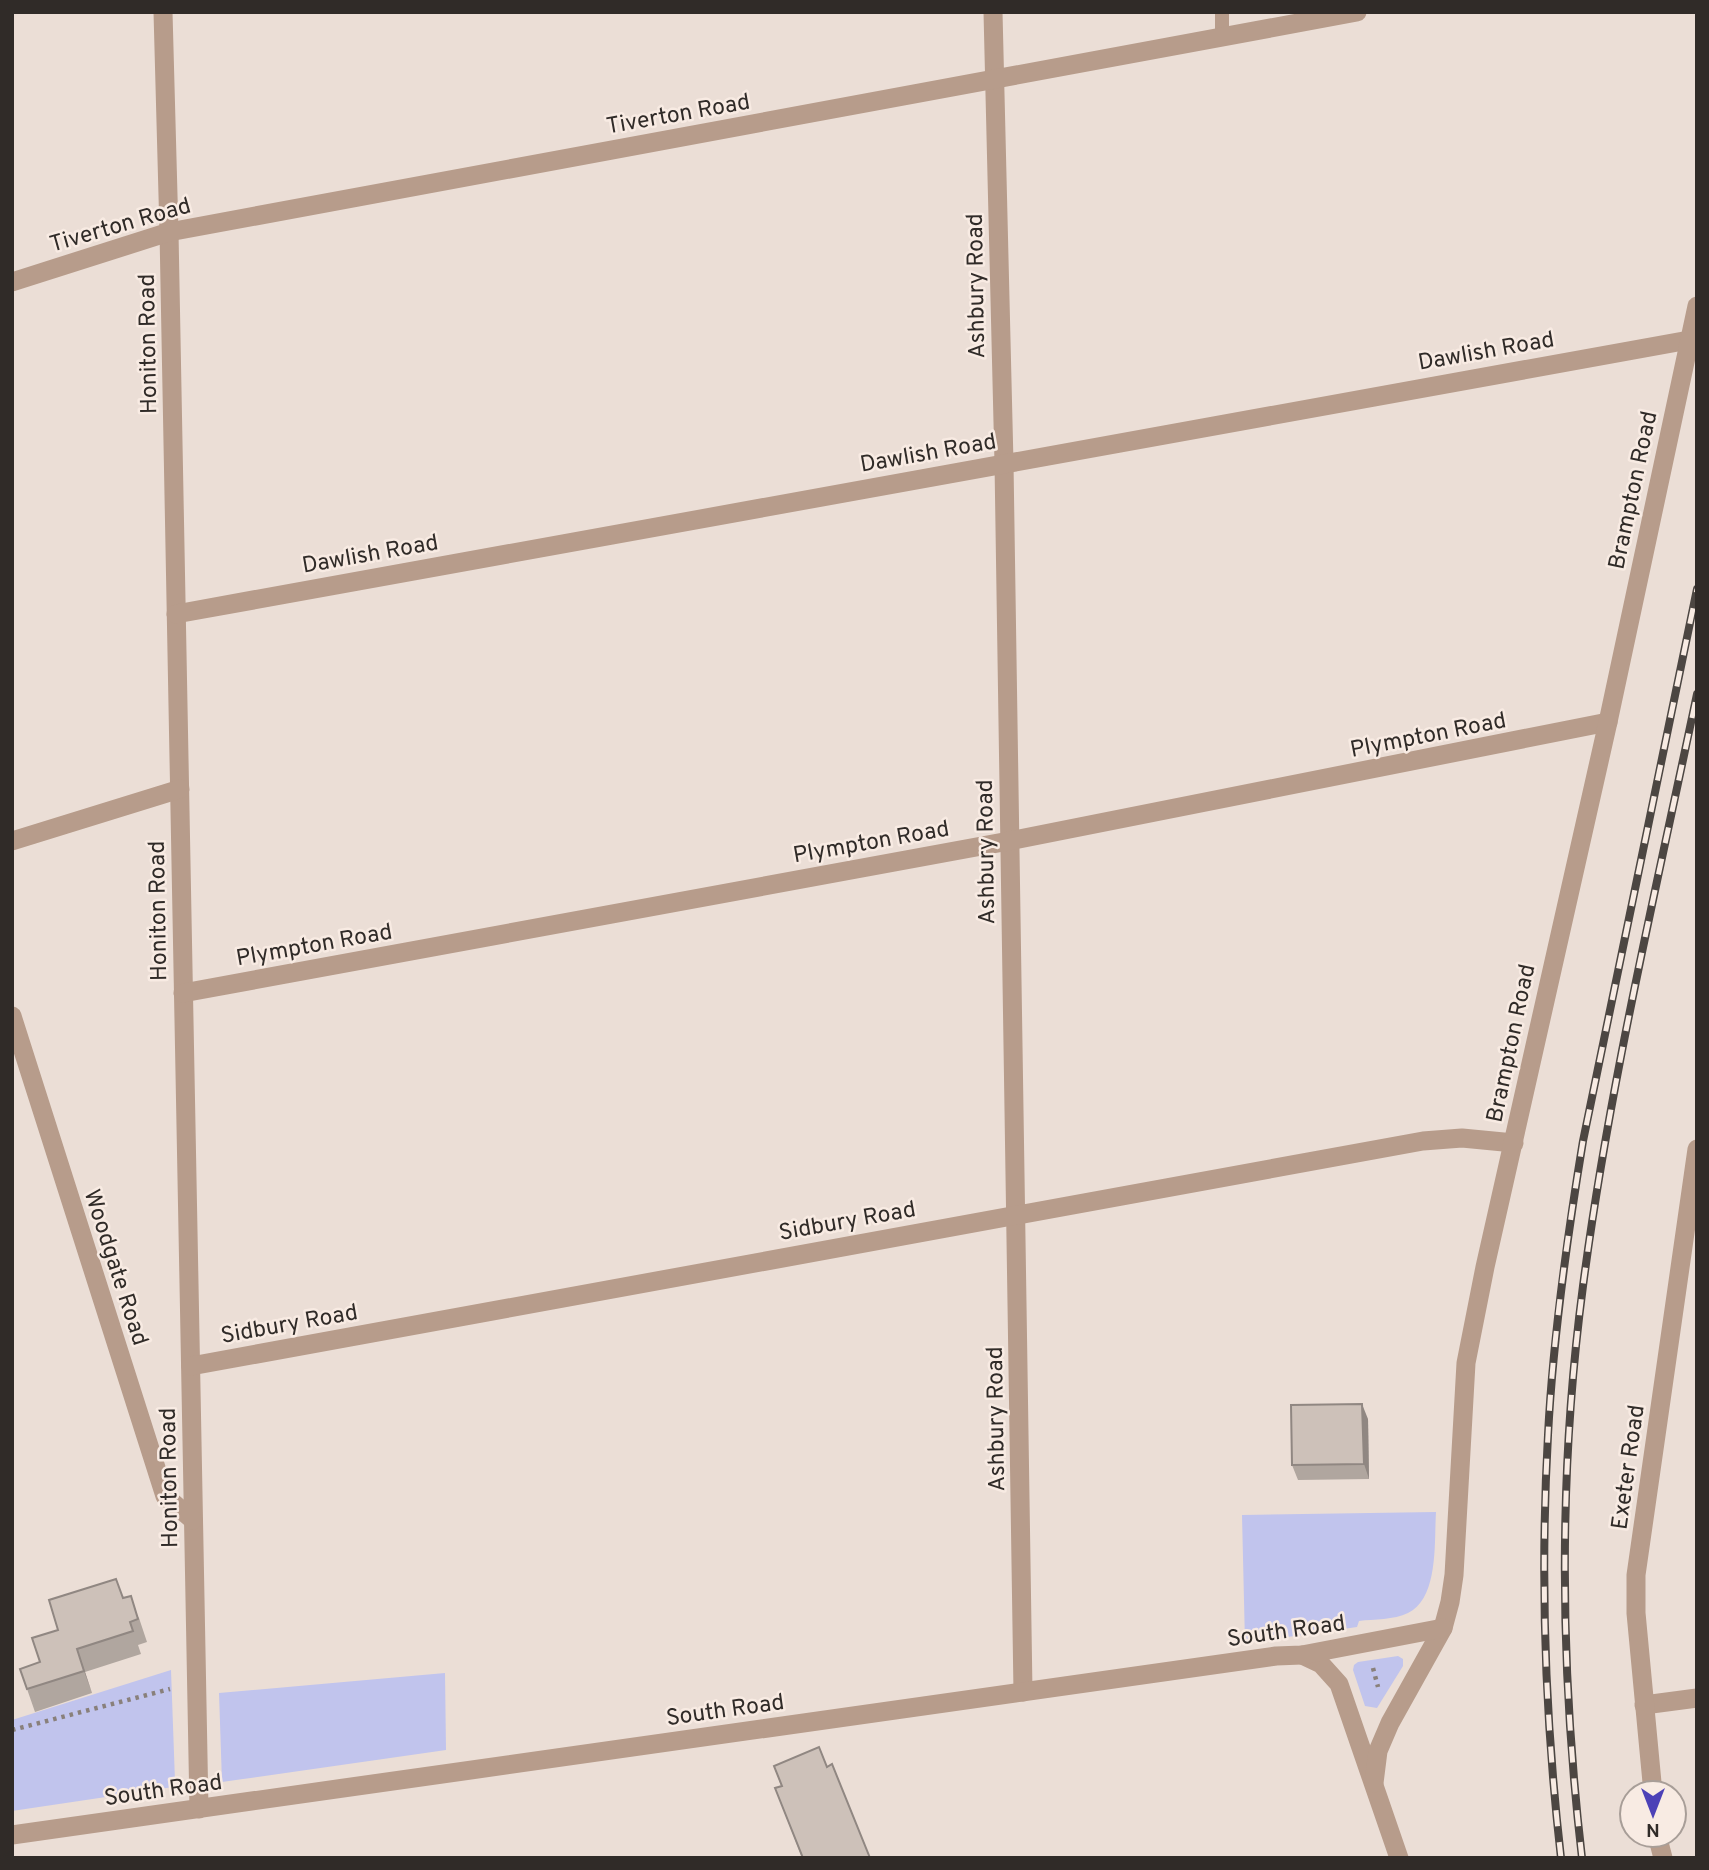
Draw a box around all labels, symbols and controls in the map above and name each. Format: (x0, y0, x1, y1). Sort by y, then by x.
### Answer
street label: Tiverton Road (604, 89, 753, 142)
street label: Tiverton Road (47, 192, 195, 260)
street label: Ashbury Road (962, 213, 993, 359)
street label: Honiton Road (134, 273, 165, 414)
street label: Dawlish Road (1416, 326, 1557, 379)
street label: Brampton Road (1603, 409, 1665, 572)
street label: Dawlish Road (858, 428, 999, 481)
street label: Dawlish Road (300, 529, 441, 582)
street label: Plympton Road (1348, 707, 1509, 766)
street label: Ashbury Road (972, 779, 1003, 925)
street label: Plympton Road (791, 815, 952, 871)
street label: Honiton Road (144, 840, 175, 981)
street label: Plympton Road (234, 918, 395, 974)
street label: Brampton Road (1481, 962, 1543, 1125)
street label: Woodgate Road (76, 1186, 154, 1350)
street label: Sidbury Road (777, 1196, 918, 1249)
street label: Sidbury Road (219, 1299, 360, 1352)
street label: Ashbury Road (982, 1346, 1013, 1492)
street label: Exeter Road (1606, 1403, 1653, 1532)
street label: Honiton Road (155, 1407, 186, 1548)
street label: South Road (1225, 1610, 1347, 1655)
street label: South Road (664, 1689, 786, 1734)
street label: South Road (102, 1769, 224, 1814)
north arrow (1618, 1779, 1688, 1849)
text: N (1646, 1817, 1660, 1841)

